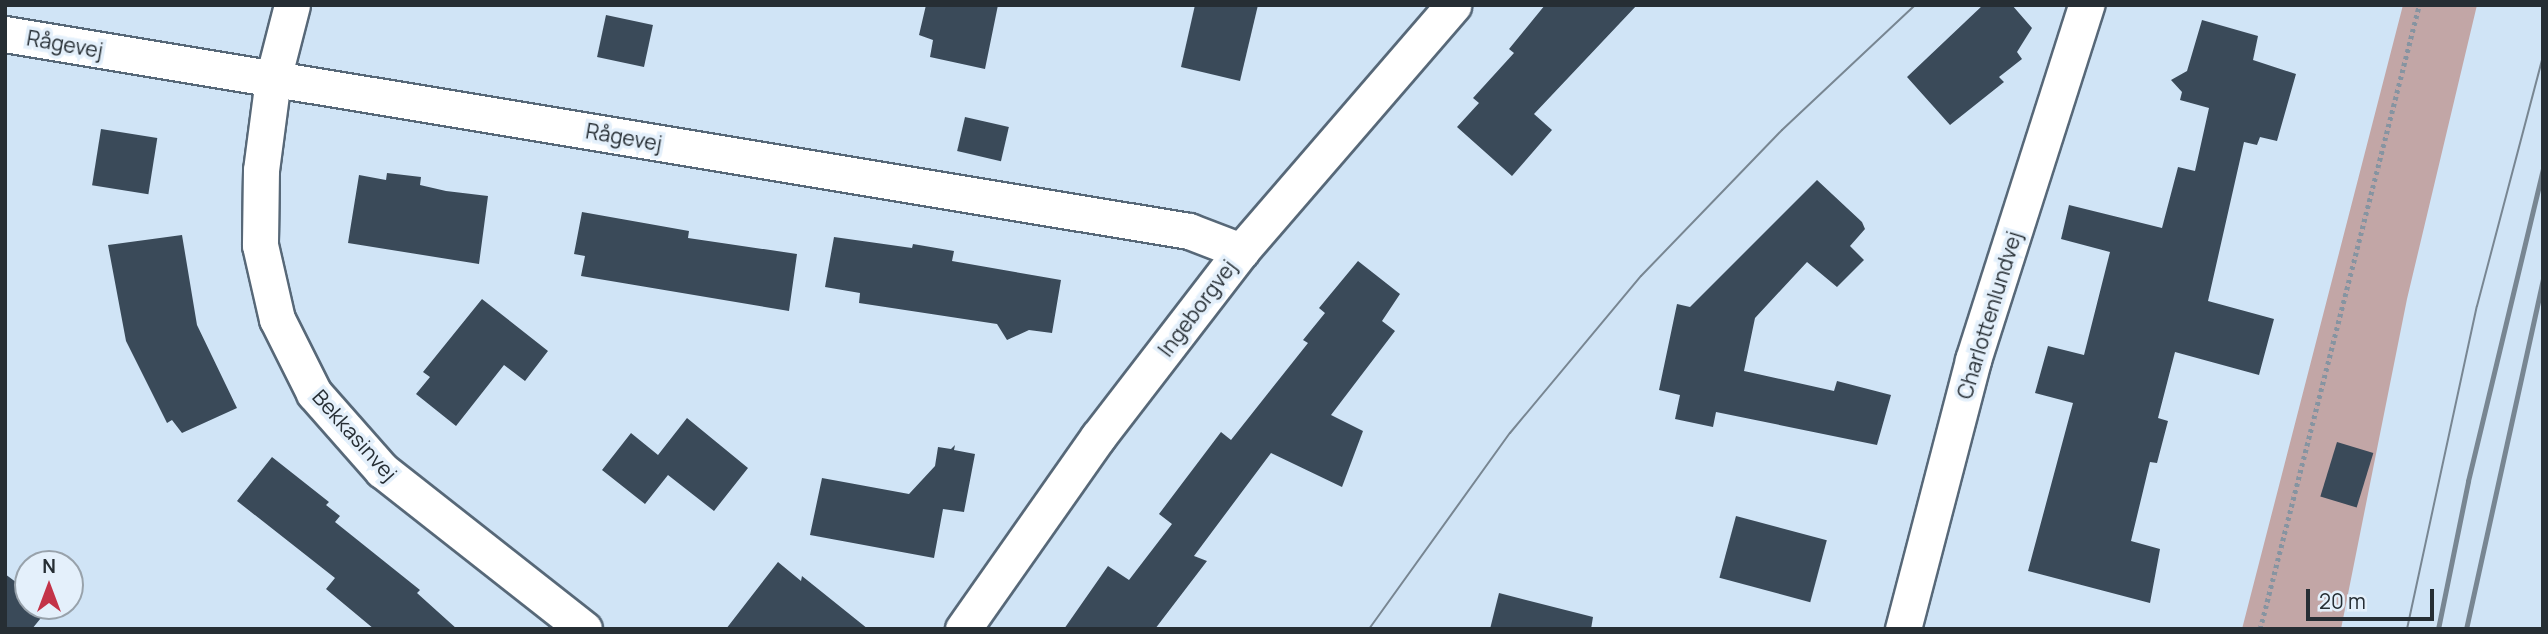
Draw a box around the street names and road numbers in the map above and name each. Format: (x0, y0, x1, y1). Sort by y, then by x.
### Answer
street label: Rågevej (25, 25, 105, 63)
street label: Rågevej (584, 118, 664, 156)
street label: Charlottenlundvej (1952, 228, 2026, 402)
street label: Ingeborgvej (1153, 255, 1241, 361)
street label: Bekkasinvej (308, 384, 402, 486)

